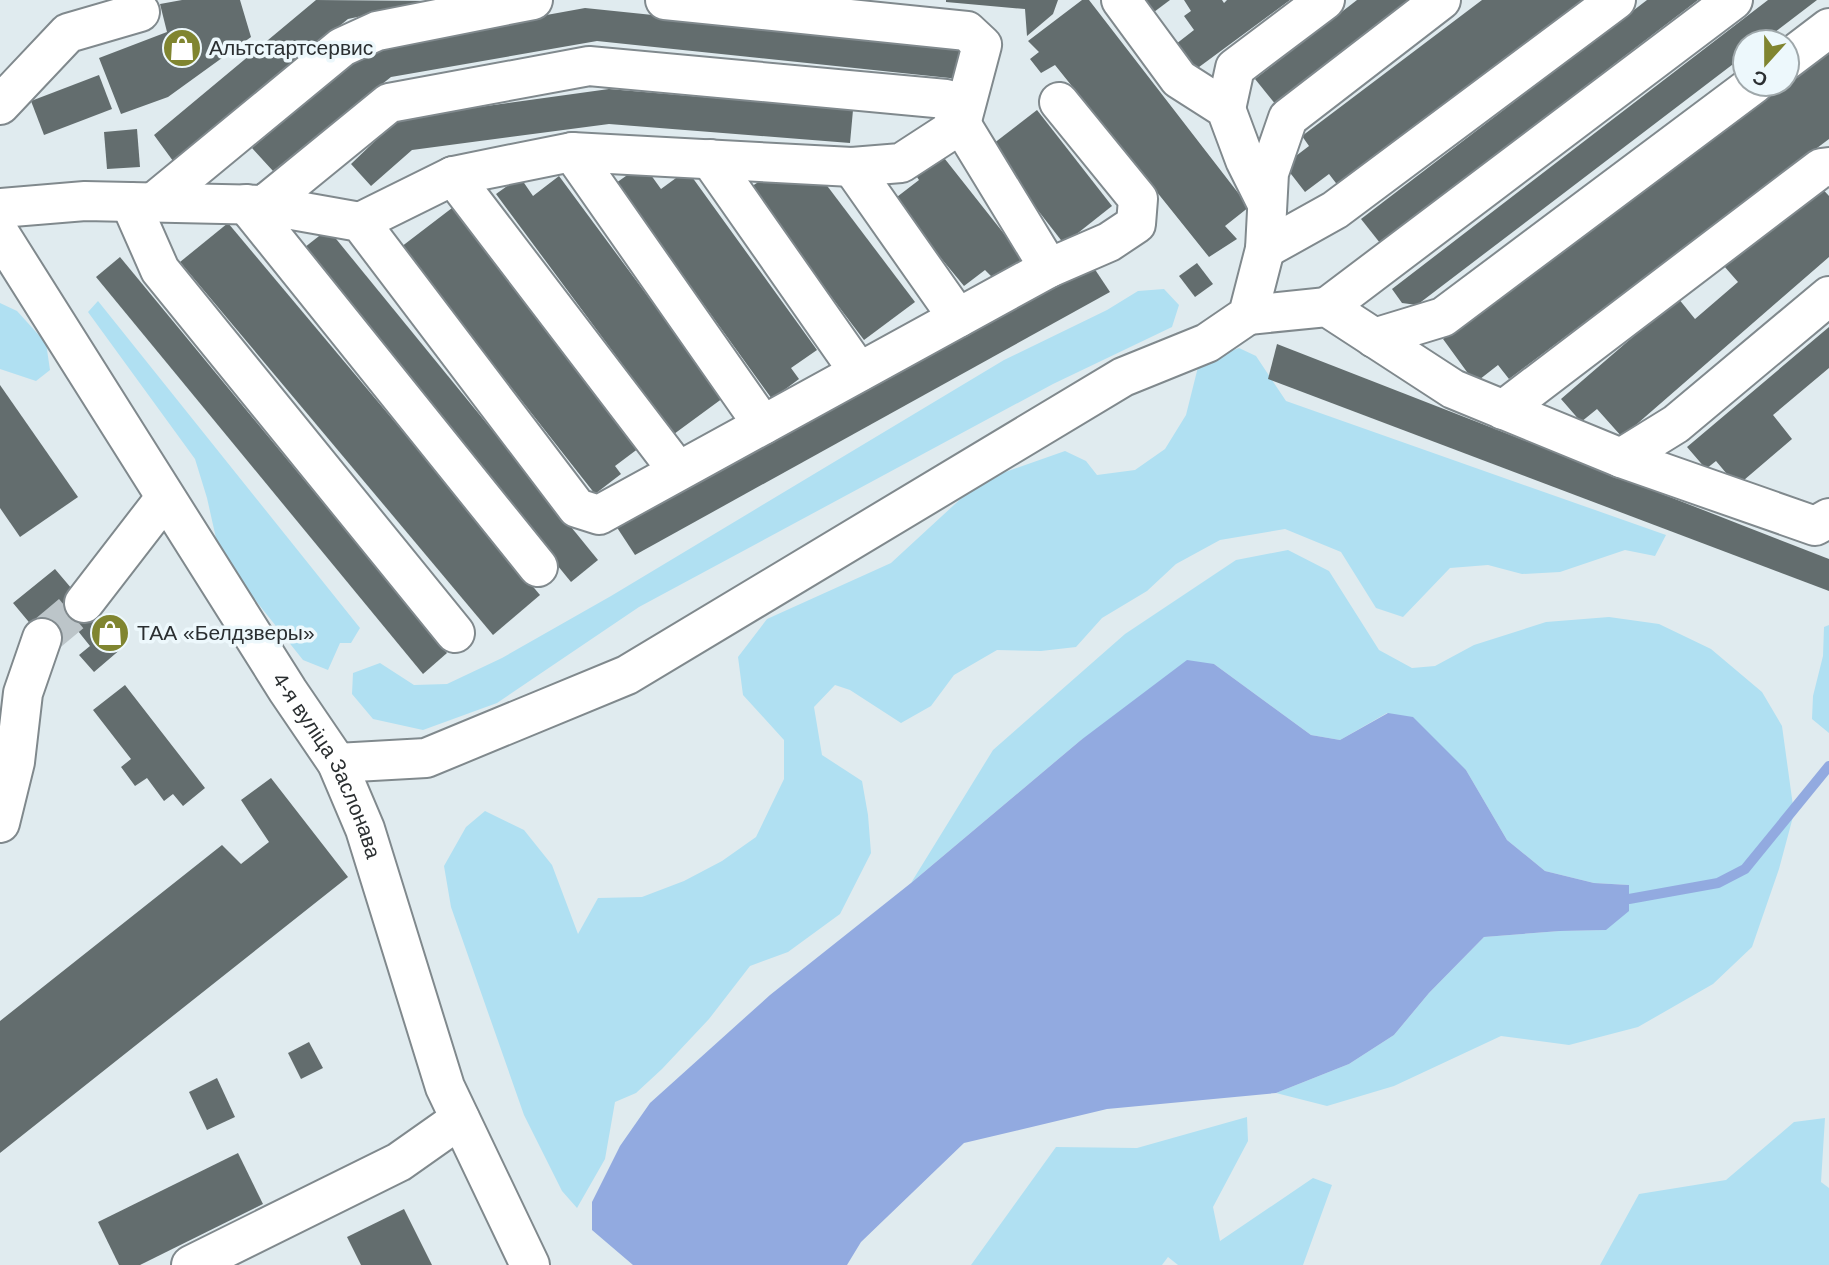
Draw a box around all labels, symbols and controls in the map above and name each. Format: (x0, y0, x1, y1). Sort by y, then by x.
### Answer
shop icon: Альтстартсервис (161, 27, 203, 69)
north arrow (1731, 28, 1801, 98)
place label: Альтстартсервис (209, 36, 373, 59)
text: С (1750, 66, 1770, 91)
shop icon: ТАА «Белдзверы» (89, 612, 131, 654)
place label: ТАА «Белдзверы» (137, 621, 315, 644)
street label: 4-я вуліца Заслонава (268, 668, 385, 861)

